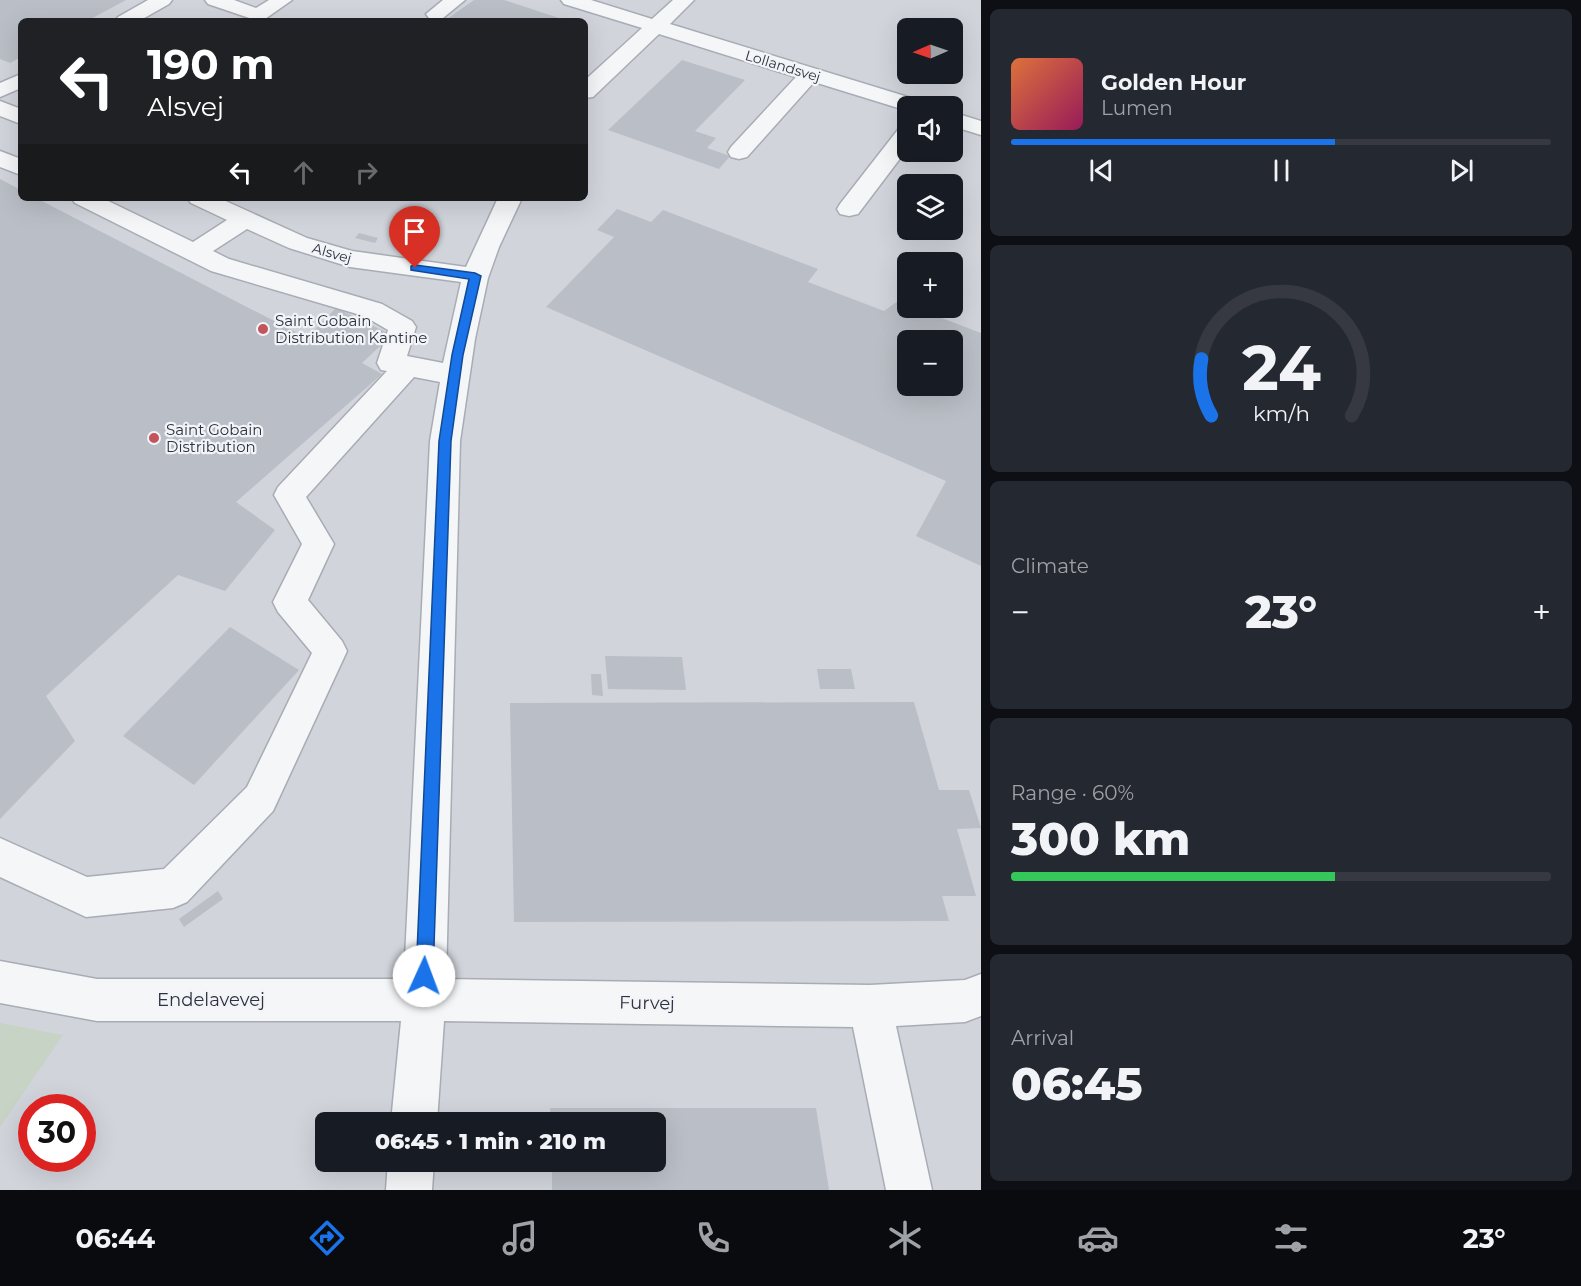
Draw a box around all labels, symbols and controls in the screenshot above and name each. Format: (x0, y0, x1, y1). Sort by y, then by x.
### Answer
north arrow (897, 18, 963, 84)
map controls (897, 18, 963, 396)
text: 190 m (147, 38, 275, 90)
icon: left (48, 42, 126, 120)
street label: Lollandsvej (743, 46, 823, 86)
text: Golden Hour (1101, 69, 1246, 96)
text: Alsvej (147, 90, 224, 123)
button: sound (897, 96, 963, 162)
text: Lumen (1101, 96, 1173, 120)
icon: previous (1085, 154, 1118, 187)
icon: pause (1265, 154, 1298, 187)
icon: next (1445, 154, 1478, 187)
icon: left (224, 156, 257, 189)
icon: ahead (287, 156, 320, 189)
icon: right (350, 156, 383, 189)
button: layers (897, 174, 963, 240)
pin (389, 206, 440, 268)
icon: arrive (398, 215, 431, 248)
street label: Alsvej (310, 239, 354, 267)
button: + (897, 252, 963, 318)
place label: Saint Gobain Distribution Kantine (275, 311, 427, 347)
marker: Saint Gobain Distribution Kantine (256, 322, 270, 336)
button: − (897, 330, 963, 396)
text: 24 (1241, 330, 1321, 406)
text: km/h (1252, 400, 1310, 426)
place label: Saint Gobain Distribution (166, 420, 262, 456)
marker: Saint Gobain Distribution (147, 431, 161, 445)
text: Climate (1011, 554, 1089, 578)
text: 23° (1245, 584, 1317, 639)
text: − (1011, 592, 1030, 632)
text: + (1532, 592, 1551, 632)
text: Range · 60% (1011, 781, 1134, 805)
text: 300 km (1011, 811, 1190, 866)
position arrow (392, 944, 456, 1008)
street label: Endelavevej (157, 989, 265, 1011)
street label: Furvej (619, 992, 675, 1014)
text: Arrival (1011, 1026, 1074, 1050)
text: 06:45 (1011, 1056, 1143, 1111)
speed limit sign: 30 (18, 1094, 96, 1172)
text: 06:45 · 1 min · 210 m (375, 1128, 606, 1155)
icon: directions (306, 1217, 348, 1259)
icon: music (499, 1217, 541, 1259)
icon: phone (692, 1217, 734, 1259)
icon: climate (884, 1217, 926, 1259)
icon: car (1077, 1217, 1119, 1259)
icon: filters (1270, 1217, 1312, 1259)
text: 06:44 (75, 1222, 155, 1255)
text: 23° (1463, 1222, 1506, 1255)

